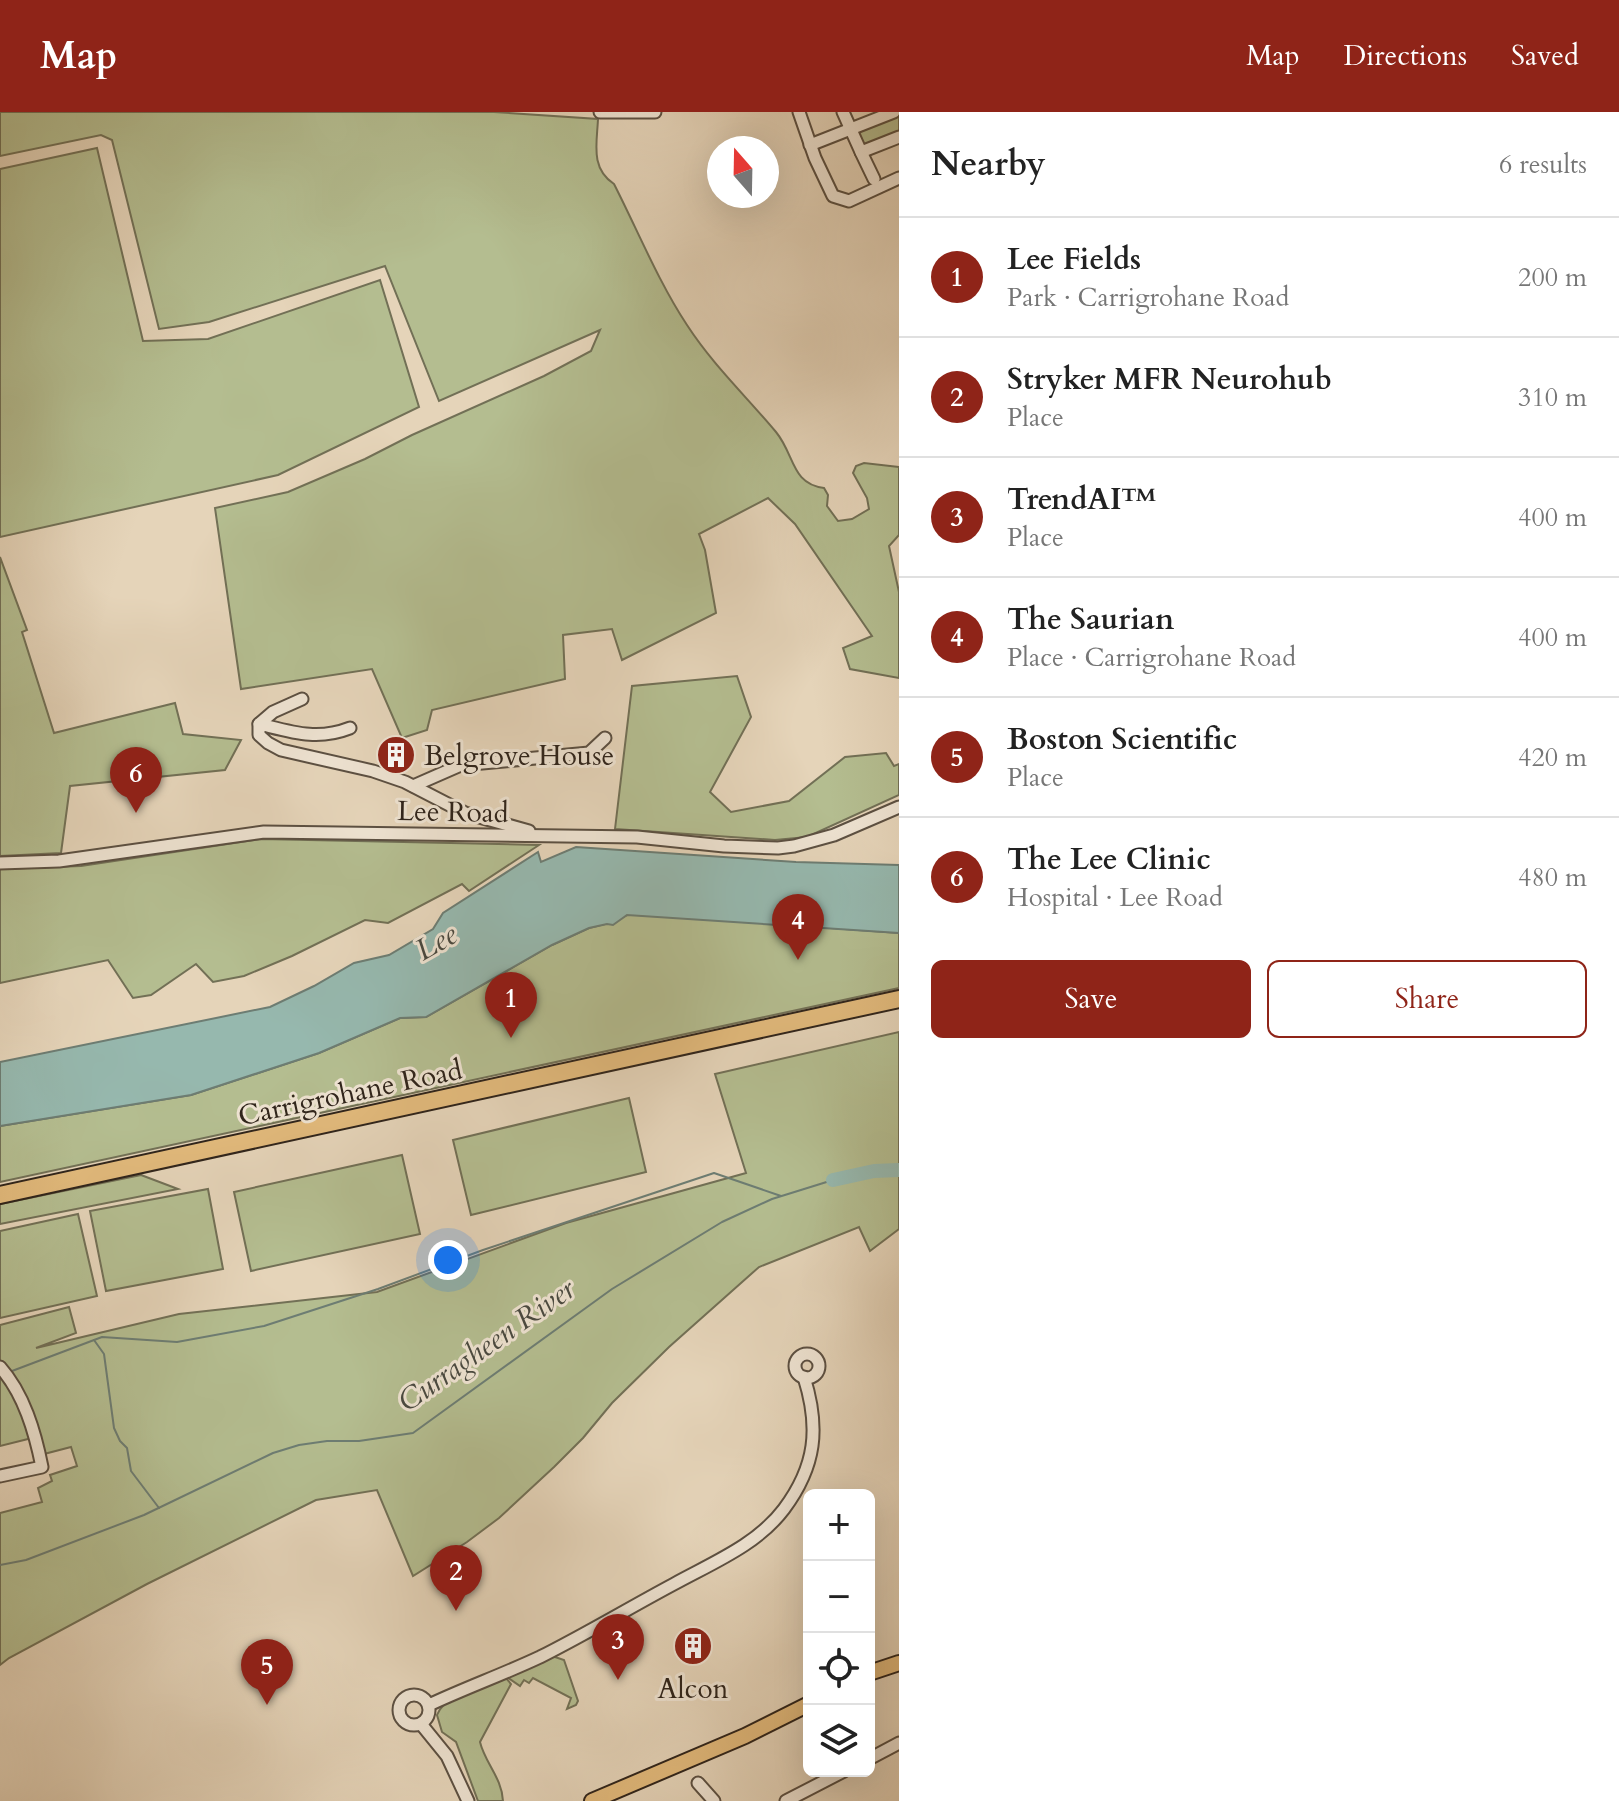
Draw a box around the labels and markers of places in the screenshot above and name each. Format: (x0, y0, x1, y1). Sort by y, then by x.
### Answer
building icon: Belgrove House (375, 734, 417, 776)
place label: Belgrove House (424, 737, 614, 775)
pin: 6 (110, 747, 162, 813)
pin: 4 (772, 894, 824, 960)
pin: 1 (485, 972, 537, 1038)
pin: 2 (430, 1545, 482, 1611)
pin: 3 (592, 1614, 644, 1680)
building icon: Alcon (672, 1625, 714, 1667)
pin: 5 (241, 1639, 293, 1705)
place label: Alcon (658, 1670, 729, 1708)

